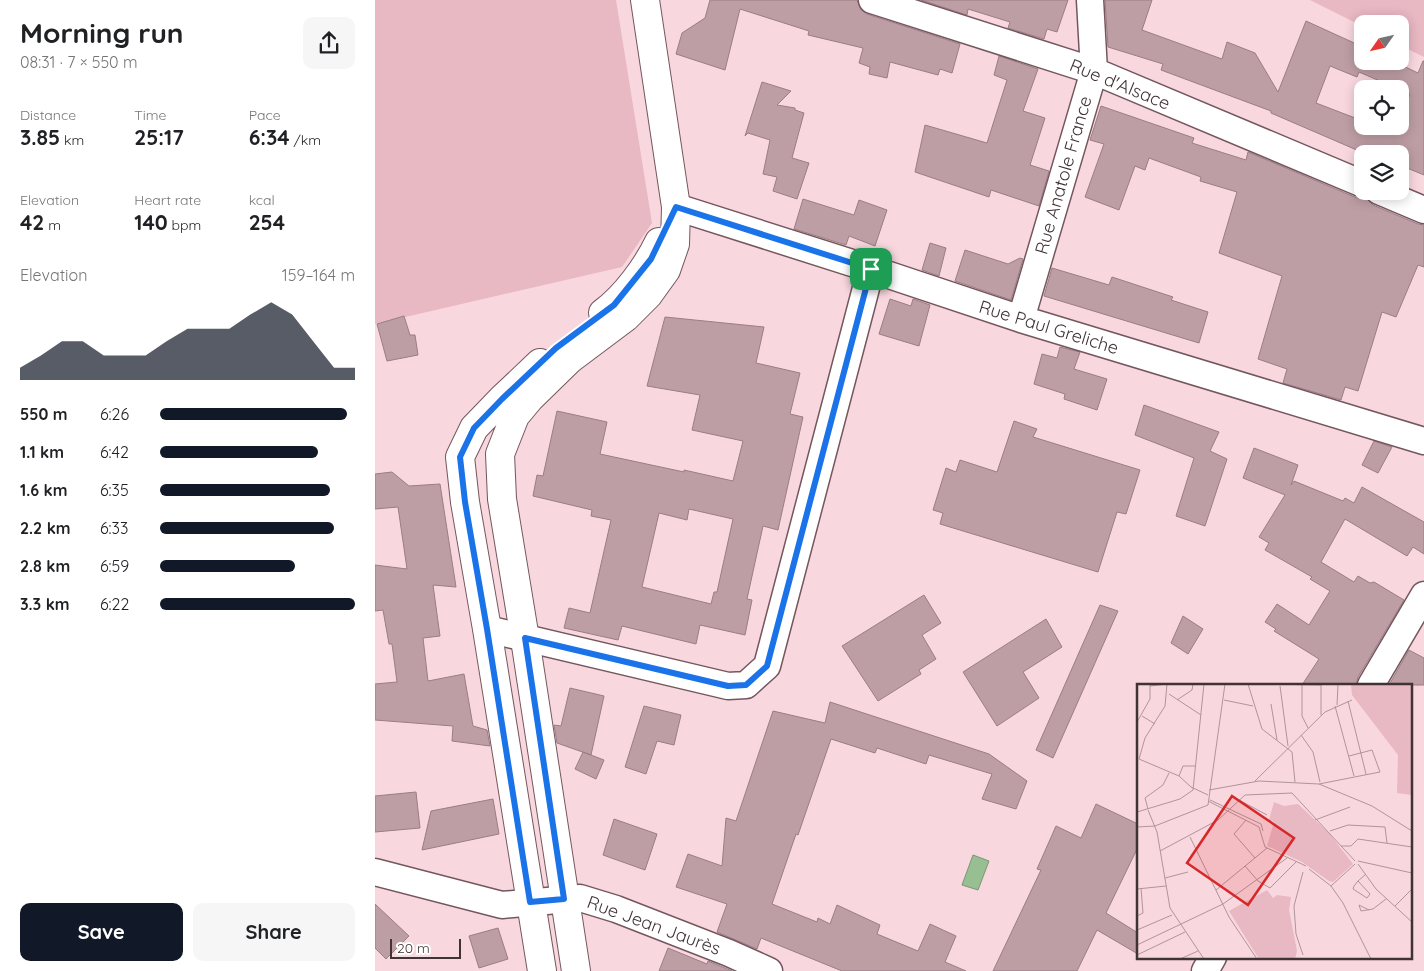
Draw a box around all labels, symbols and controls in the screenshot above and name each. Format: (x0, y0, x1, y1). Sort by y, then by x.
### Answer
text: Morning run (20, 15, 184, 50)
north arrow (1354, 15, 1409, 70)
map controls (1354, 15, 1409, 200)
button: share (303, 17, 355, 69)
text: 08:31 · 7 × 550 m (20, 52, 138, 72)
street label: Rue d'Alsace (1066, 53, 1174, 115)
button: locate (1354, 80, 1409, 135)
street label: Rue Anatole France (1029, 93, 1097, 257)
text: Distance (20, 106, 76, 124)
text: Time (134, 106, 166, 124)
text: Pace (249, 106, 281, 124)
text: 3.85 (20, 124, 60, 150)
text: 25:17 (134, 124, 184, 150)
text: 6:34 (249, 124, 290, 150)
text: km (60, 131, 84, 149)
text: /km (290, 131, 321, 149)
button: layers (1354, 145, 1409, 200)
text: Elevation (20, 191, 79, 209)
text: Heart rate (134, 191, 201, 209)
text: kcal (249, 191, 275, 209)
text: 42 (20, 209, 44, 235)
text: 140 (134, 209, 168, 235)
text: 254 (249, 209, 285, 235)
text: m (44, 216, 61, 234)
text: bpm (168, 216, 201, 234)
pin (850, 248, 892, 290)
icon: arrive (857, 255, 885, 283)
text: Elevation (20, 265, 87, 285)
text: 159–164 m (282, 265, 355, 285)
street label: Rue Paul Greliche (976, 295, 1122, 359)
text: 550 m (20, 404, 68, 424)
text: 6:26 (100, 404, 129, 424)
text: 1.1 km (20, 442, 64, 462)
text: 6:42 (100, 442, 129, 462)
text: 1.6 km (20, 480, 67, 500)
text: 6:35 (100, 480, 129, 500)
text: 2.2 km (20, 518, 71, 538)
text: 6:33 (100, 518, 128, 538)
text: 2.8 km (20, 556, 70, 576)
text: 6:59 (100, 556, 129, 576)
text: 3.3 km (20, 594, 70, 614)
text: 6:22 (100, 594, 129, 614)
inset map (1137, 684, 1411, 958)
street label: Rue Jean Jaurès (584, 890, 724, 960)
button: Save (20, 903, 183, 961)
button: Share (193, 903, 355, 961)
scale bar (390, 936, 461, 959)
text: 20 m (397, 939, 430, 957)

